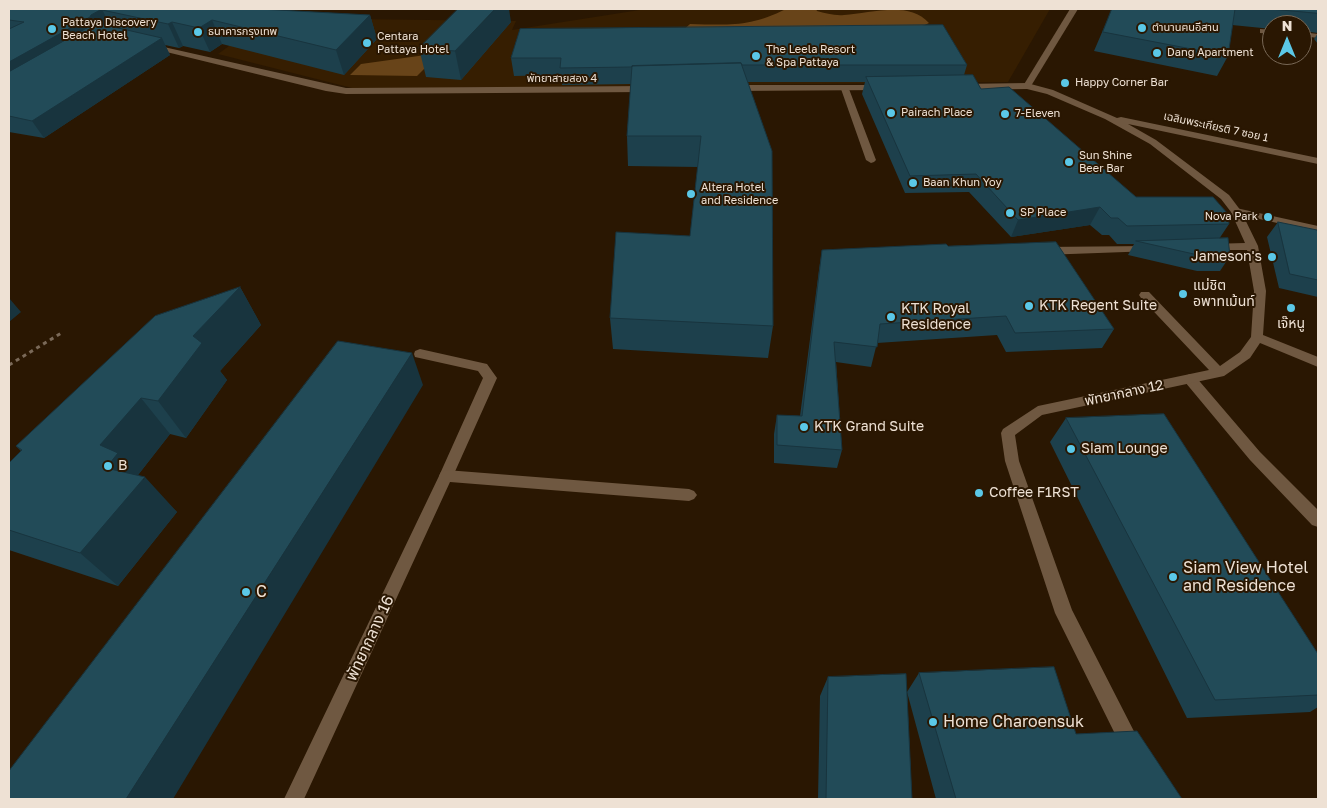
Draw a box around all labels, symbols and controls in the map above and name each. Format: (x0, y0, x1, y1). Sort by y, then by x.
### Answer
north arrow (1262, 15, 1312, 65)
place label: Pattaya Discovery Beach Hotel (62, 16, 157, 42)
text: N (1282, 17, 1292, 34)
place label: ตำนานฅนอีสาน (1152, 21, 1219, 35)
marker: ตำนานฅนอีสาน (1136, 22, 1148, 34)
marker: Pattaya Discovery Beach Hotel (46, 23, 58, 35)
place label: ธนาคารกรุงเทพ (208, 25, 277, 39)
marker: ธนาคารกรุงเทพ (192, 26, 204, 38)
place label: Centara Pattaya Hotel (377, 30, 449, 56)
marker: Centara Pattaya Hotel (361, 37, 373, 49)
place label: The Leela Resort & Spa Pattaya (766, 43, 855, 69)
place label: Dang Apartment (1167, 46, 1254, 60)
marker: Dang Apartment (1151, 47, 1163, 59)
marker: The Leela Resort & Spa Pattaya (750, 50, 762, 62)
street label: พัทยาสายสอง 4 (527, 72, 597, 86)
place label: Happy Corner Bar (1075, 76, 1168, 90)
marker: Happy Corner Bar (1059, 77, 1071, 89)
place label: Pairach Place (901, 106, 972, 120)
marker: Pairach Place (885, 107, 897, 119)
place label: 7-Eleven (1015, 107, 1060, 121)
marker: 7-Eleven (999, 108, 1011, 120)
street label: เฉลิมพระเกียรติ 7 ซอย 1 (1162, 109, 1270, 145)
place label: Sun Shine Beer Bar (1079, 149, 1132, 175)
marker: Sun Shine Beer Bar (1063, 156, 1075, 168)
place label: Baan Khun Yoy (923, 176, 1002, 190)
marker: Baan Khun Yoy (907, 177, 919, 189)
place label: Altera Hotel and Residence (701, 181, 778, 207)
marker: Altera Hotel and Residence (685, 188, 697, 200)
place label: SP Place (1020, 206, 1066, 220)
marker: SP Place (1004, 207, 1016, 219)
place label: Nova Park (1205, 210, 1258, 224)
marker: Nova Park (1262, 211, 1274, 223)
place label: Jameson's (1191, 249, 1262, 265)
marker: Jameson's (1266, 251, 1278, 263)
place label: แม่ชิต อพาทเม้นท์ (1193, 278, 1255, 310)
marker: แม่ชิต อพาทเม้นท์ (1177, 288, 1189, 300)
place label: KTK Regent Suite (1039, 298, 1157, 314)
marker: KTK Regent Suite (1023, 300, 1035, 312)
place label: KTK Royal Residence (901, 301, 971, 334)
marker: เจ๊หนู (1285, 302, 1297, 314)
marker: KTK Royal Residence (885, 311, 897, 323)
place label: เจ๊หนู (1277, 316, 1305, 332)
street label: พัทยากลาง 12 (1083, 376, 1165, 410)
place label: KTK Grand Suite (814, 419, 924, 435)
marker: KTK Grand Suite (798, 421, 810, 433)
place label: Siam Lounge (1081, 441, 1168, 457)
marker: Siam Lounge (1065, 443, 1077, 455)
place label: B (118, 458, 127, 474)
marker: B (102, 460, 114, 472)
place label: Coffee F1RST (989, 485, 1079, 501)
marker: Coffee F1RST (973, 487, 985, 499)
place label: Siam View Hotel and Residence (1183, 558, 1308, 596)
marker: Siam View Hotel and Residence (1167, 571, 1179, 583)
place label: C (256, 582, 267, 602)
marker: C (240, 586, 252, 598)
street label: พัทยากลาง 16 (342, 592, 398, 684)
place label: Home Charoensuk (943, 712, 1084, 732)
marker: Home Charoensuk (927, 716, 939, 728)

